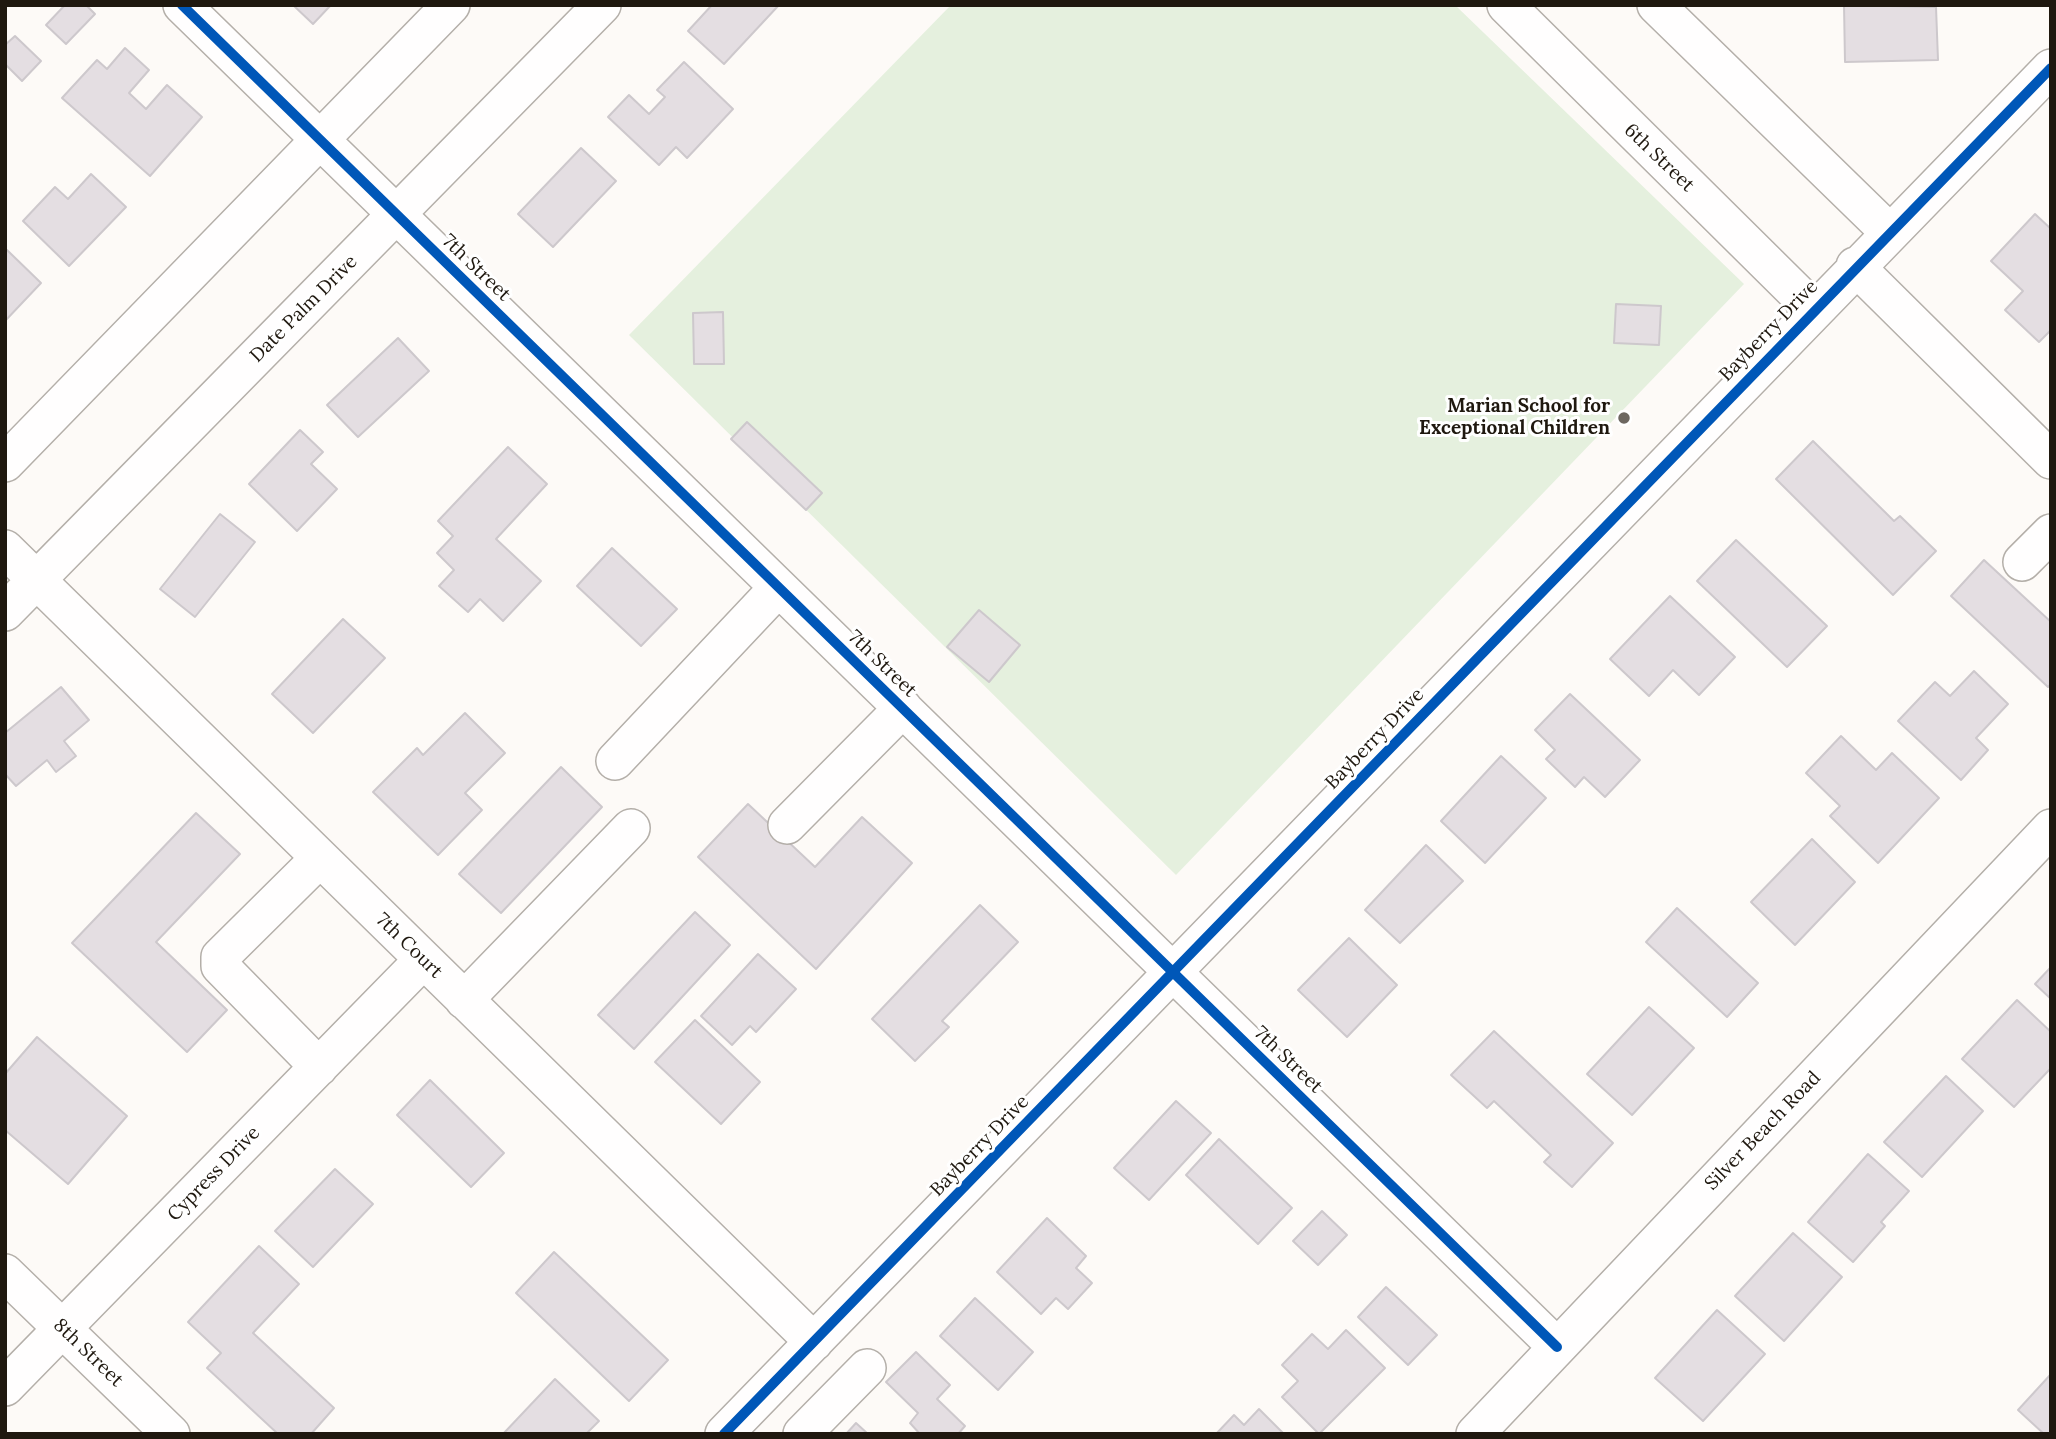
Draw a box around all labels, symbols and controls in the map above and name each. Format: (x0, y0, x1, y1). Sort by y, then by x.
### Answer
street label: 6th Street (1619, 119, 1699, 197)
street label: 7th Street (437, 230, 515, 306)
street label: Date Palm Drive (246, 251, 362, 367)
street label: Bayberry Drive (1715, 276, 1823, 386)
place label: Marian School for Exceptional Children (1419, 396, 1610, 440)
marker: Marian School for Exceptional Children (1616, 410, 1632, 426)
street label: 7th Street (843, 626, 921, 702)
street label: Bayberry Drive (1321, 684, 1429, 794)
street label: 7th Court (371, 909, 447, 983)
street label: 7th Street (1249, 1022, 1327, 1098)
street label: Silver Beach Road (1700, 1067, 1826, 1195)
street label: Bayberry Drive (926, 1091, 1034, 1201)
street label: Cypress Drive (163, 1122, 265, 1226)
street label: 8th Street (48, 1314, 128, 1392)

